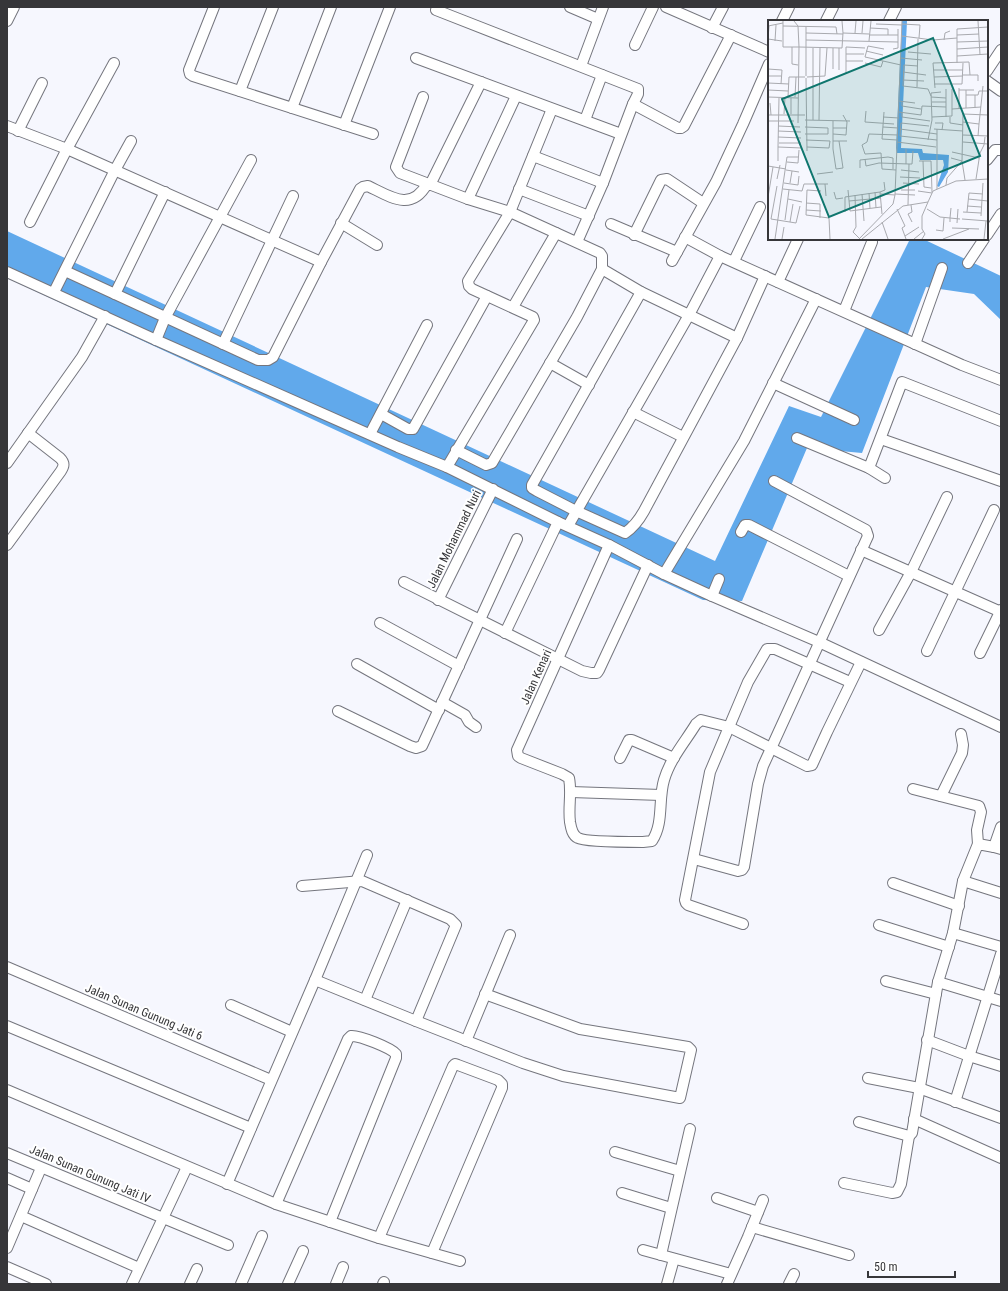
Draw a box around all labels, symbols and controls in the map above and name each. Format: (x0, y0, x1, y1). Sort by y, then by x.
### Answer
inset map (768, 20, 988, 240)
street label: Jalan Mohammad Nuri (424, 488, 484, 590)
street label: Jalan Kenari (518, 647, 554, 707)
street label: Jalan Sunan Gunung Jati 6 (83, 981, 205, 1043)
street label: Jalan Sunan Gunung Jati IV (27, 1142, 153, 1206)
scale bar (868, 1253, 955, 1279)
text: 50 m (874, 1260, 898, 1274)

